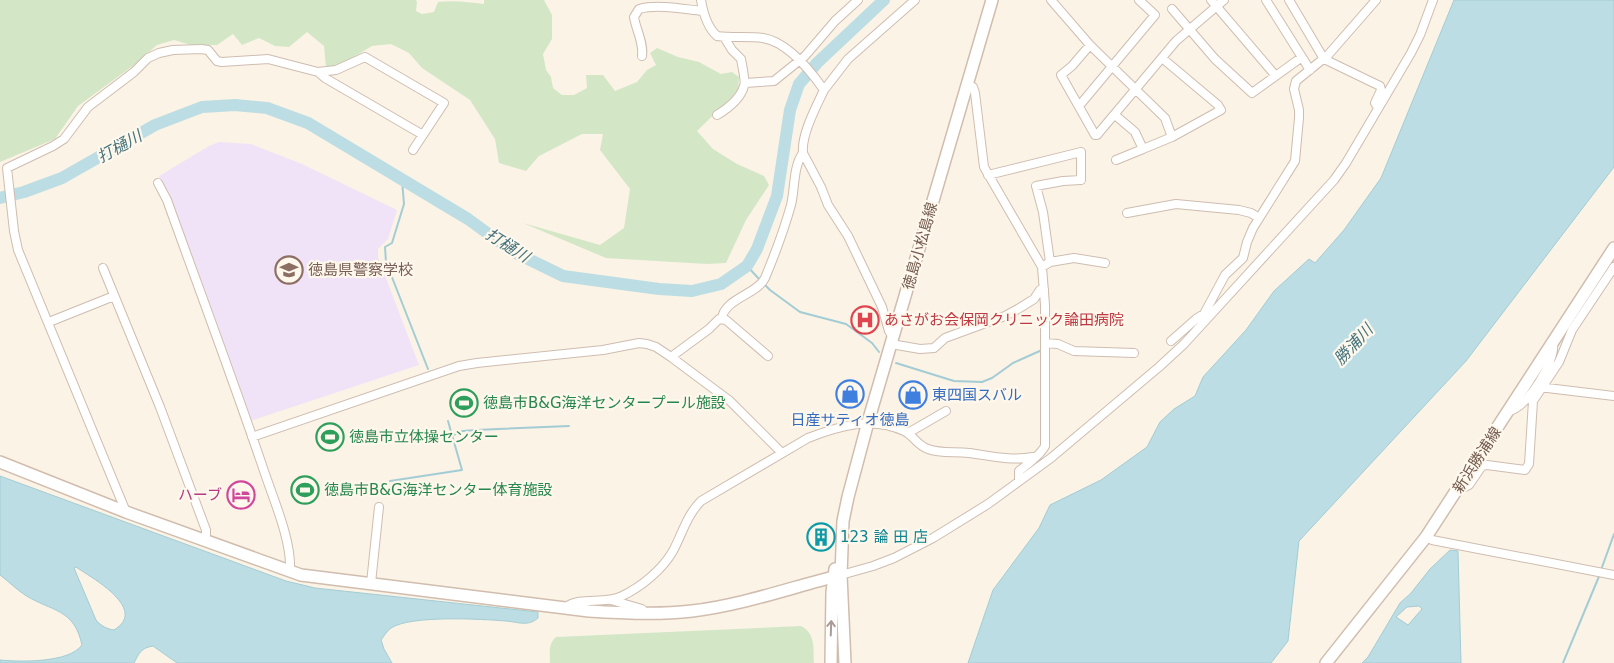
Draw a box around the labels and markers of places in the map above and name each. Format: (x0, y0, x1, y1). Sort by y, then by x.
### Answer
school or university icon: 徳島県警察学校 (274, 255, 304, 285)
place label: 徳島県警察学校 (308, 261, 413, 279)
hospital icon: あさがお会保岡クリニック論田病院 (850, 305, 880, 335)
place label: あさがお会保岡クリニック論田病院 (884, 311, 1124, 329)
shop icon: 日産サティオ徳島 (835, 379, 865, 409)
shop icon: 東四国スバル (898, 380, 928, 410)
place label: 東四国スバル (932, 386, 1022, 404)
sports icon: 徳島市B&G海洋センタープール施設 (449, 388, 479, 418)
place label: 徳島市B&G海洋センタープール施設 (483, 394, 726, 412)
place label: 日産サティオ徳島 (790, 411, 910, 429)
sports icon: 徳島市立体操センター (315, 422, 345, 452)
place label: 徳島市立体操センター (349, 428, 499, 446)
sports icon: 徳島市B&G海洋センター体育施設 (290, 475, 320, 505)
hotel icon: ハーブ (226, 480, 256, 510)
place label: 徳島市B&G海洋センター体育施設 (324, 481, 553, 499)
place label: ハーブ (178, 486, 222, 504)
building icon: 123 論 田 店 (806, 522, 836, 552)
place label: 123 論 田 店 (840, 528, 928, 546)

